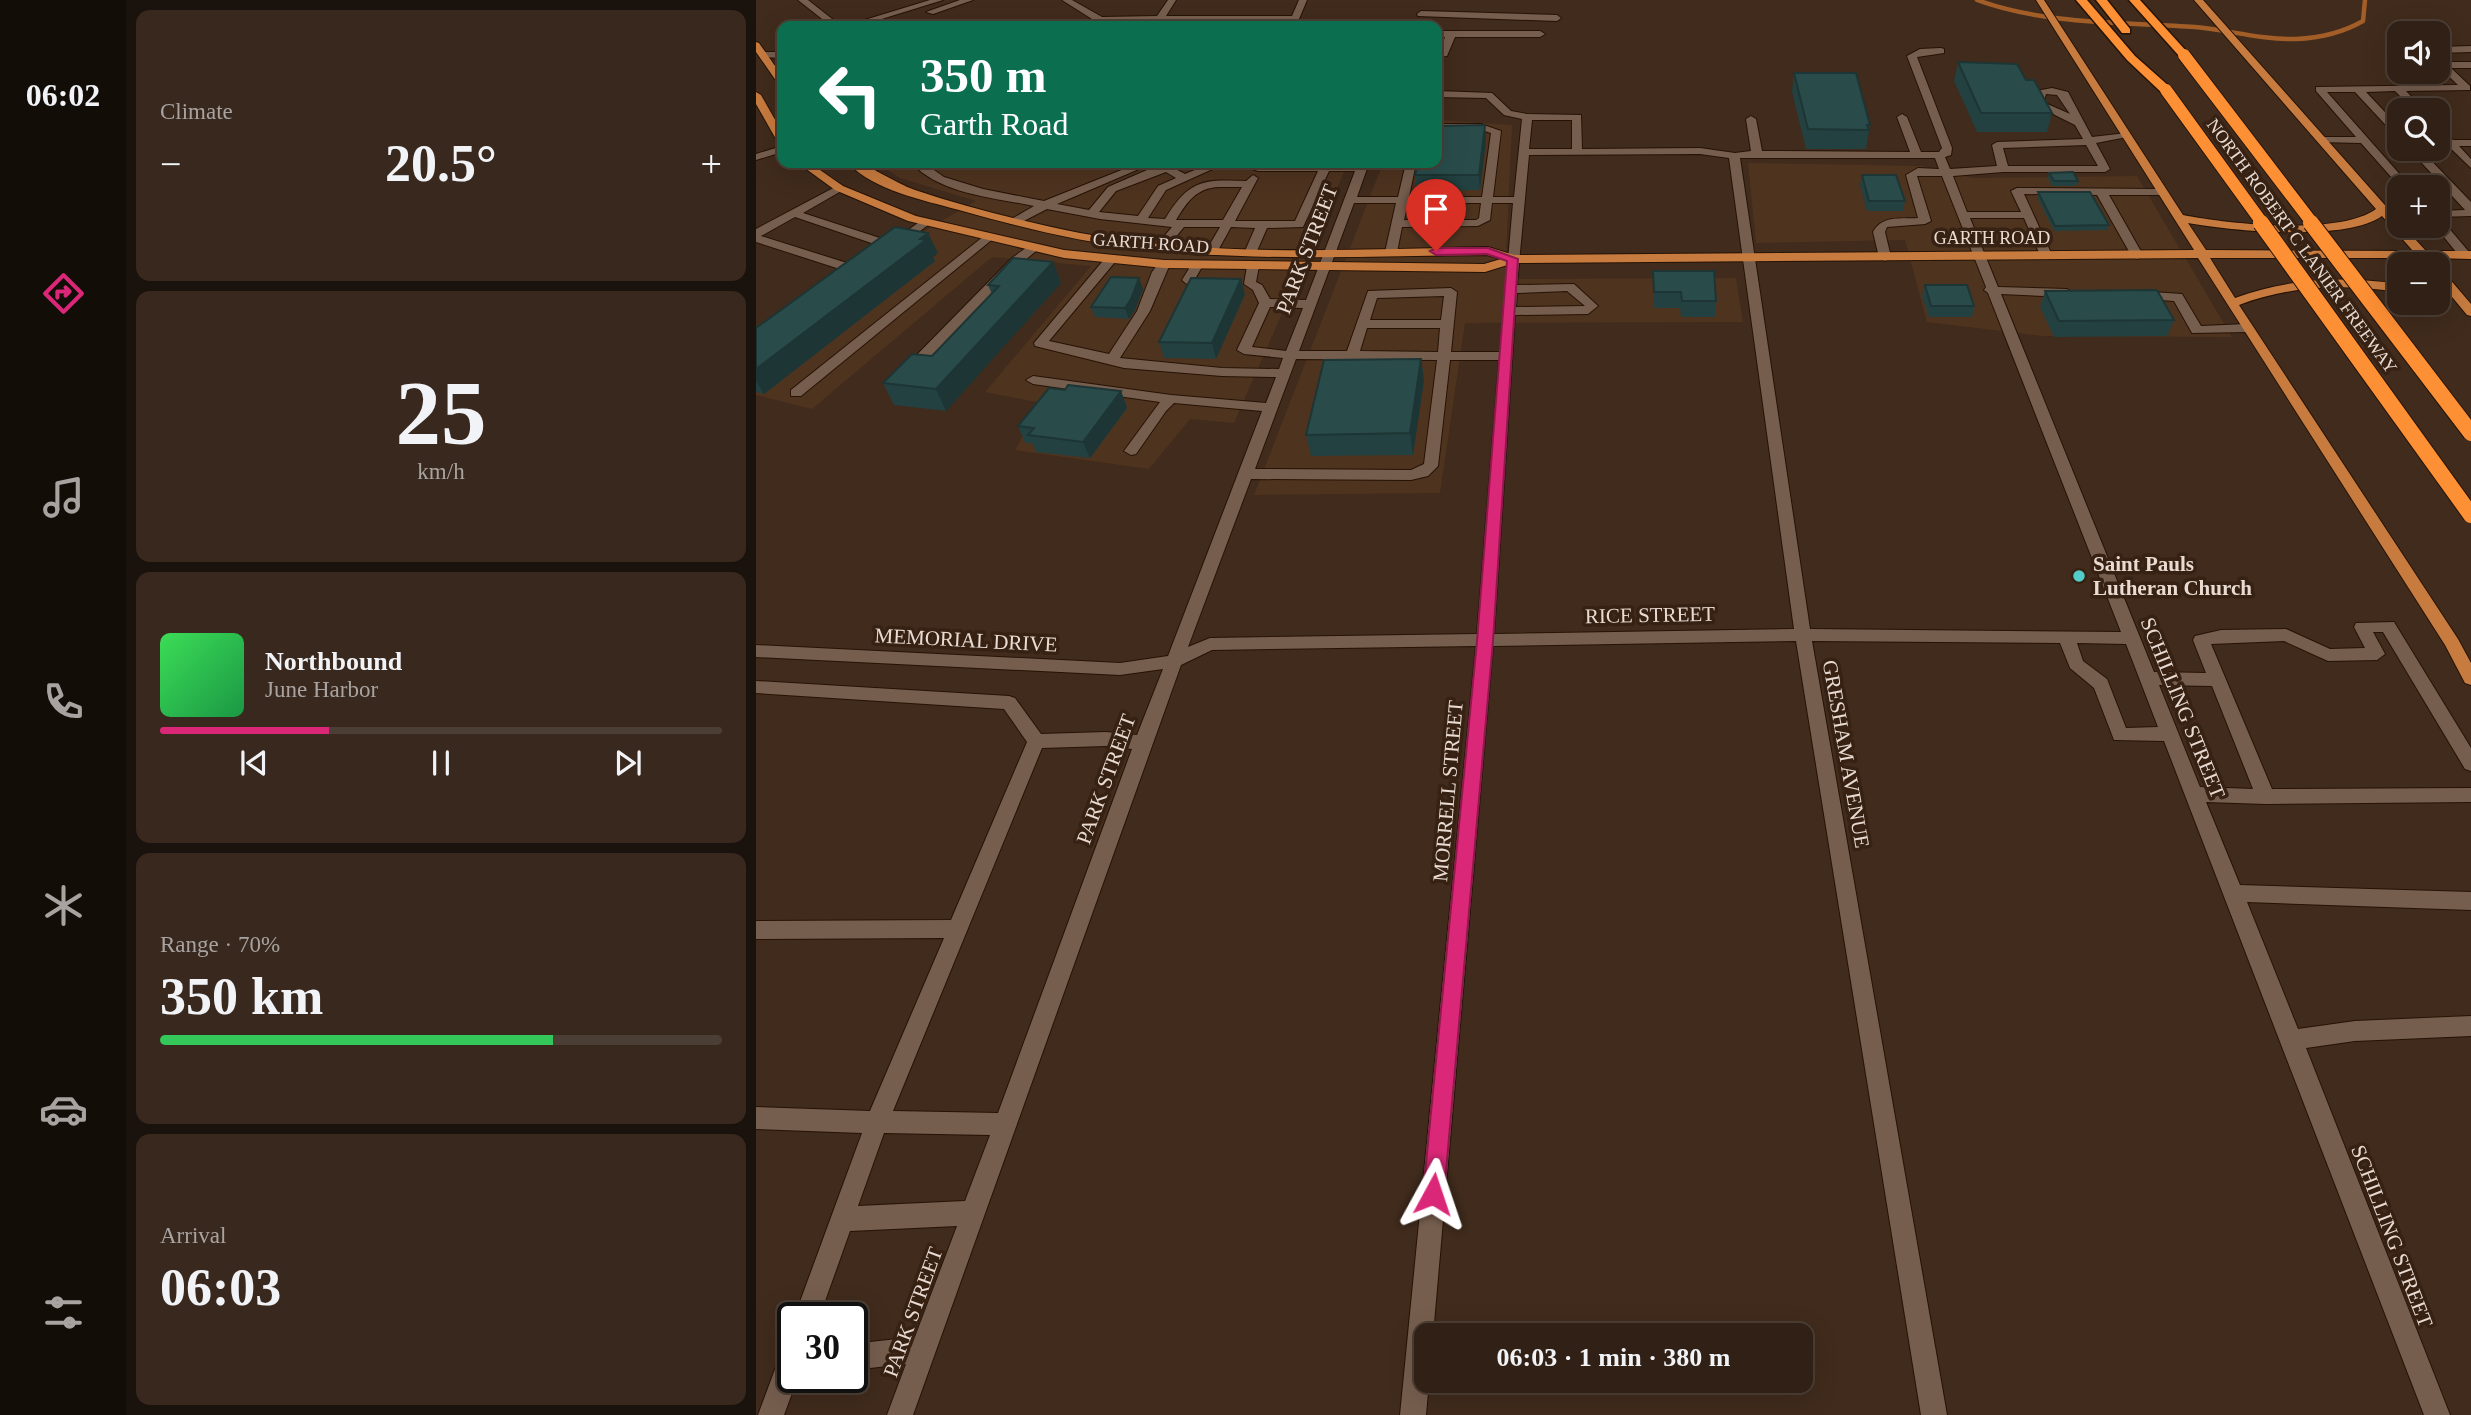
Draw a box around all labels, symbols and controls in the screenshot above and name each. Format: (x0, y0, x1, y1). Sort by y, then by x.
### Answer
map controls (2387, 21, 2450, 315)
button: sound (2387, 21, 2450, 84)
text: 350 m (920, 48, 1047, 103)
icon: left (805, 49, 896, 140)
text: 06:02 (26, 77, 100, 113)
button: search (2387, 98, 2450, 161)
text: Climate (160, 99, 233, 124)
text: Garth Road (920, 106, 1068, 142)
street label: NORTH ROBERT C LANIER FREEWAY (2203, 115, 2401, 377)
text: 20.5° (385, 135, 497, 192)
text: − (160, 143, 181, 185)
text: + (701, 143, 722, 185)
button: + (2387, 175, 2450, 238)
pin (1406, 179, 1466, 251)
street label: PARK STREET (1271, 181, 1343, 317)
icon: arrive (1417, 190, 1455, 228)
street label: GARTH ROAD (1934, 228, 2050, 248)
street label: GARTH ROAD (1092, 229, 1210, 257)
button: − (2387, 252, 2450, 315)
icon: directions (39, 269, 88, 318)
text: 25 (396, 363, 487, 464)
text: km/h (417, 459, 465, 484)
icon: music (39, 473, 88, 522)
place label: Saint Pauls Lutheran Church (2093, 552, 2252, 600)
marker: Saint Pauls Lutheran Church (2071, 568, 2087, 584)
street label: RICE STREET (1585, 602, 1715, 628)
street label: SCHILLING STREET (2136, 614, 2230, 802)
street label: MEMORIAL DRIVE (874, 623, 1058, 657)
text: Northbound (265, 647, 402, 676)
street label: GRESHAM AVENUE (1818, 658, 1874, 850)
icon: phone (39, 677, 88, 726)
text: June Harbor (265, 677, 378, 702)
street label: MORRELL STREET (1428, 699, 1468, 883)
street label: PARK STREET (1071, 711, 1141, 847)
icon: previous (235, 744, 273, 782)
icon: pause (422, 744, 460, 782)
icon: next (609, 744, 647, 782)
icon: climate (39, 881, 88, 930)
text: Range · 70% (160, 932, 280, 957)
text: 350 km (160, 968, 323, 1025)
icon: car (39, 1085, 88, 1134)
street label: SCHILLING STREET (2346, 1142, 2438, 1331)
position arrow (1396, 1157, 1470, 1231)
text: Arrival (160, 1223, 226, 1248)
street label: PARK STREET (878, 1244, 948, 1380)
text: 06:03 (160, 1259, 281, 1316)
icon: filters (39, 1288, 88, 1337)
speed limit sign: 30 (777, 1302, 868, 1393)
text: 06:03 · 1 min · 380 m (1497, 1343, 1731, 1372)

